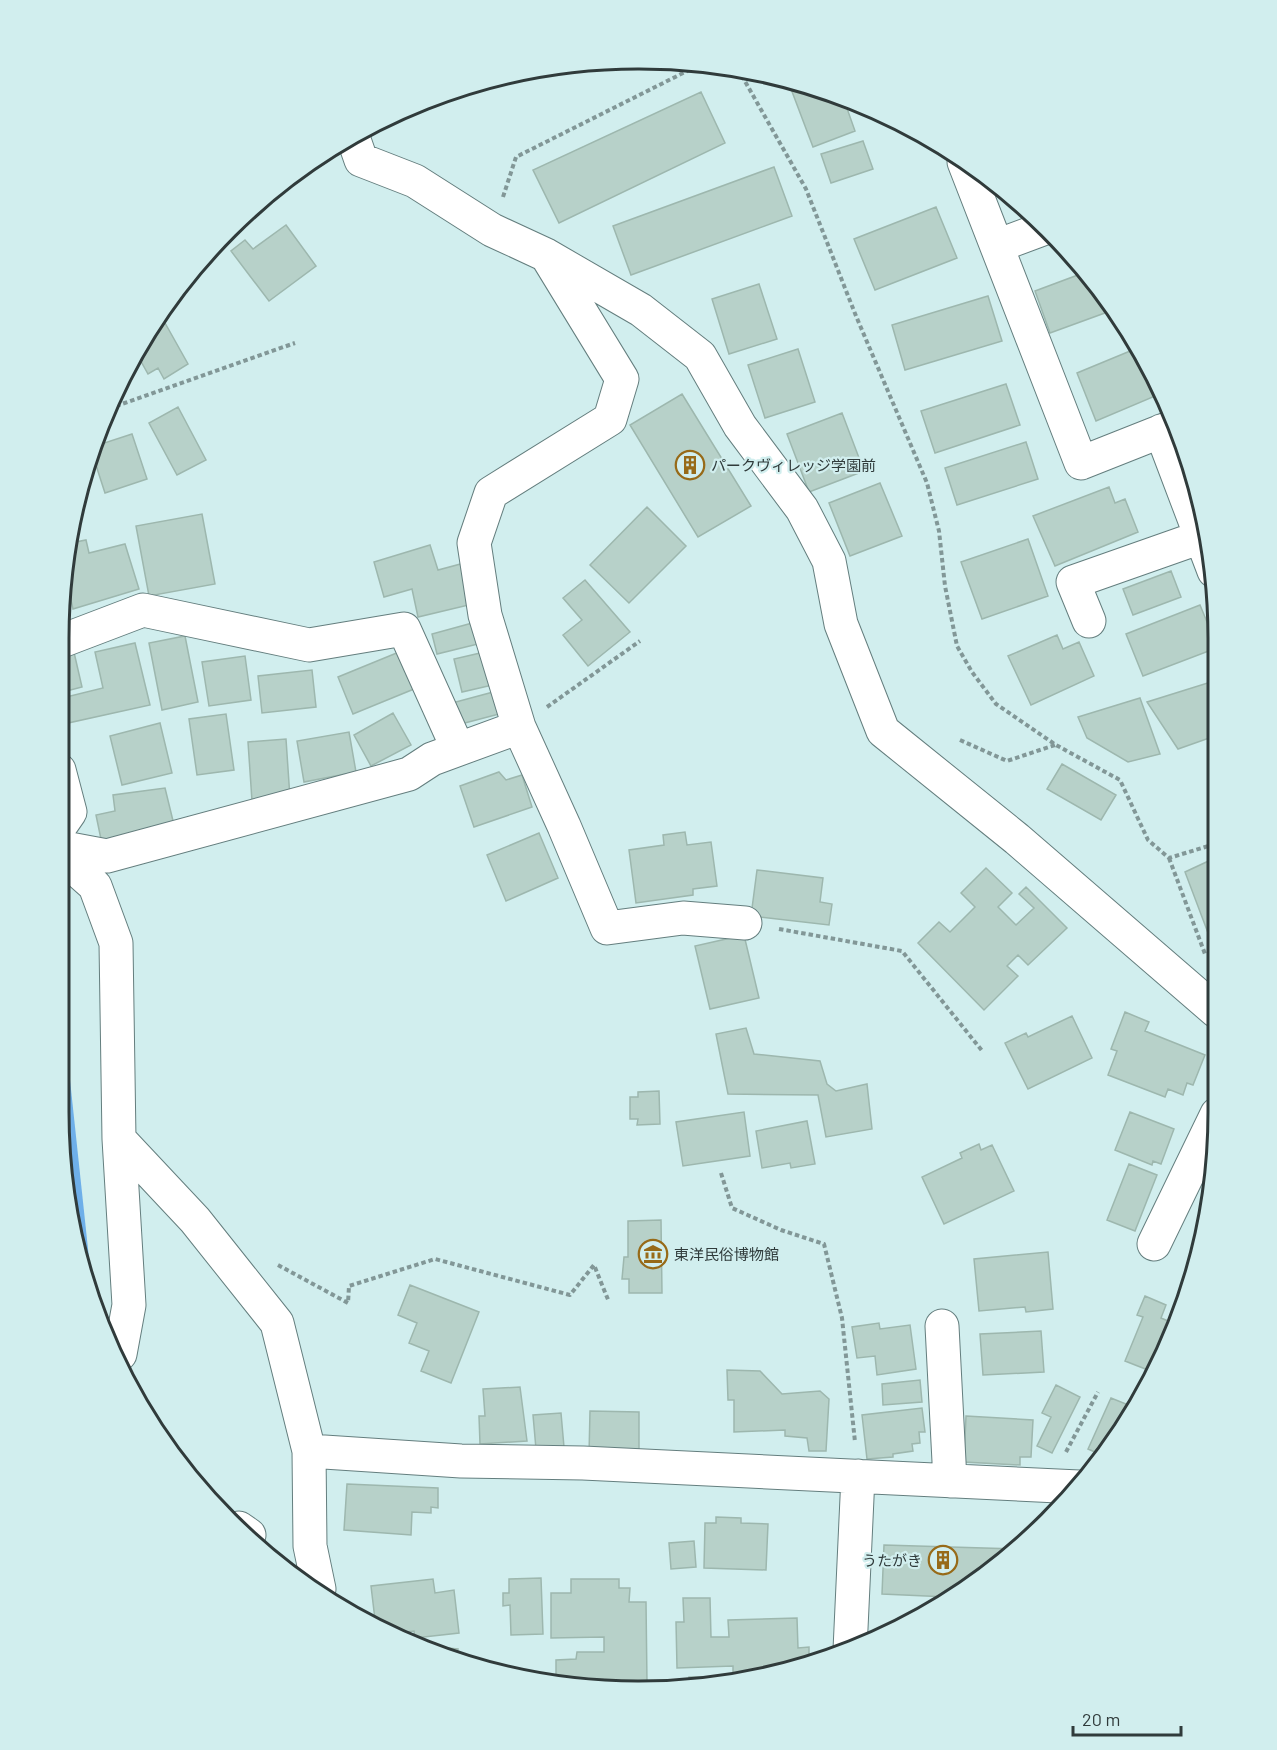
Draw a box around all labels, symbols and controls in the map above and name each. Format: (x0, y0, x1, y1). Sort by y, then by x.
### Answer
building icon: パークヴィレッジ学園前 (674, 449, 706, 481)
place label: パークヴィレッジ学園前 (711, 456, 876, 474)
museum icon: 東洋民俗博物館 (637, 1238, 669, 1270)
place label: 東洋民俗博物館 (674, 1245, 779, 1263)
building icon: うたがき (927, 1544, 959, 1576)
place label: うたがき (862, 1551, 922, 1569)
scale bar (1073, 1699, 1181, 1737)
text: 20 m (1082, 1708, 1120, 1730)

